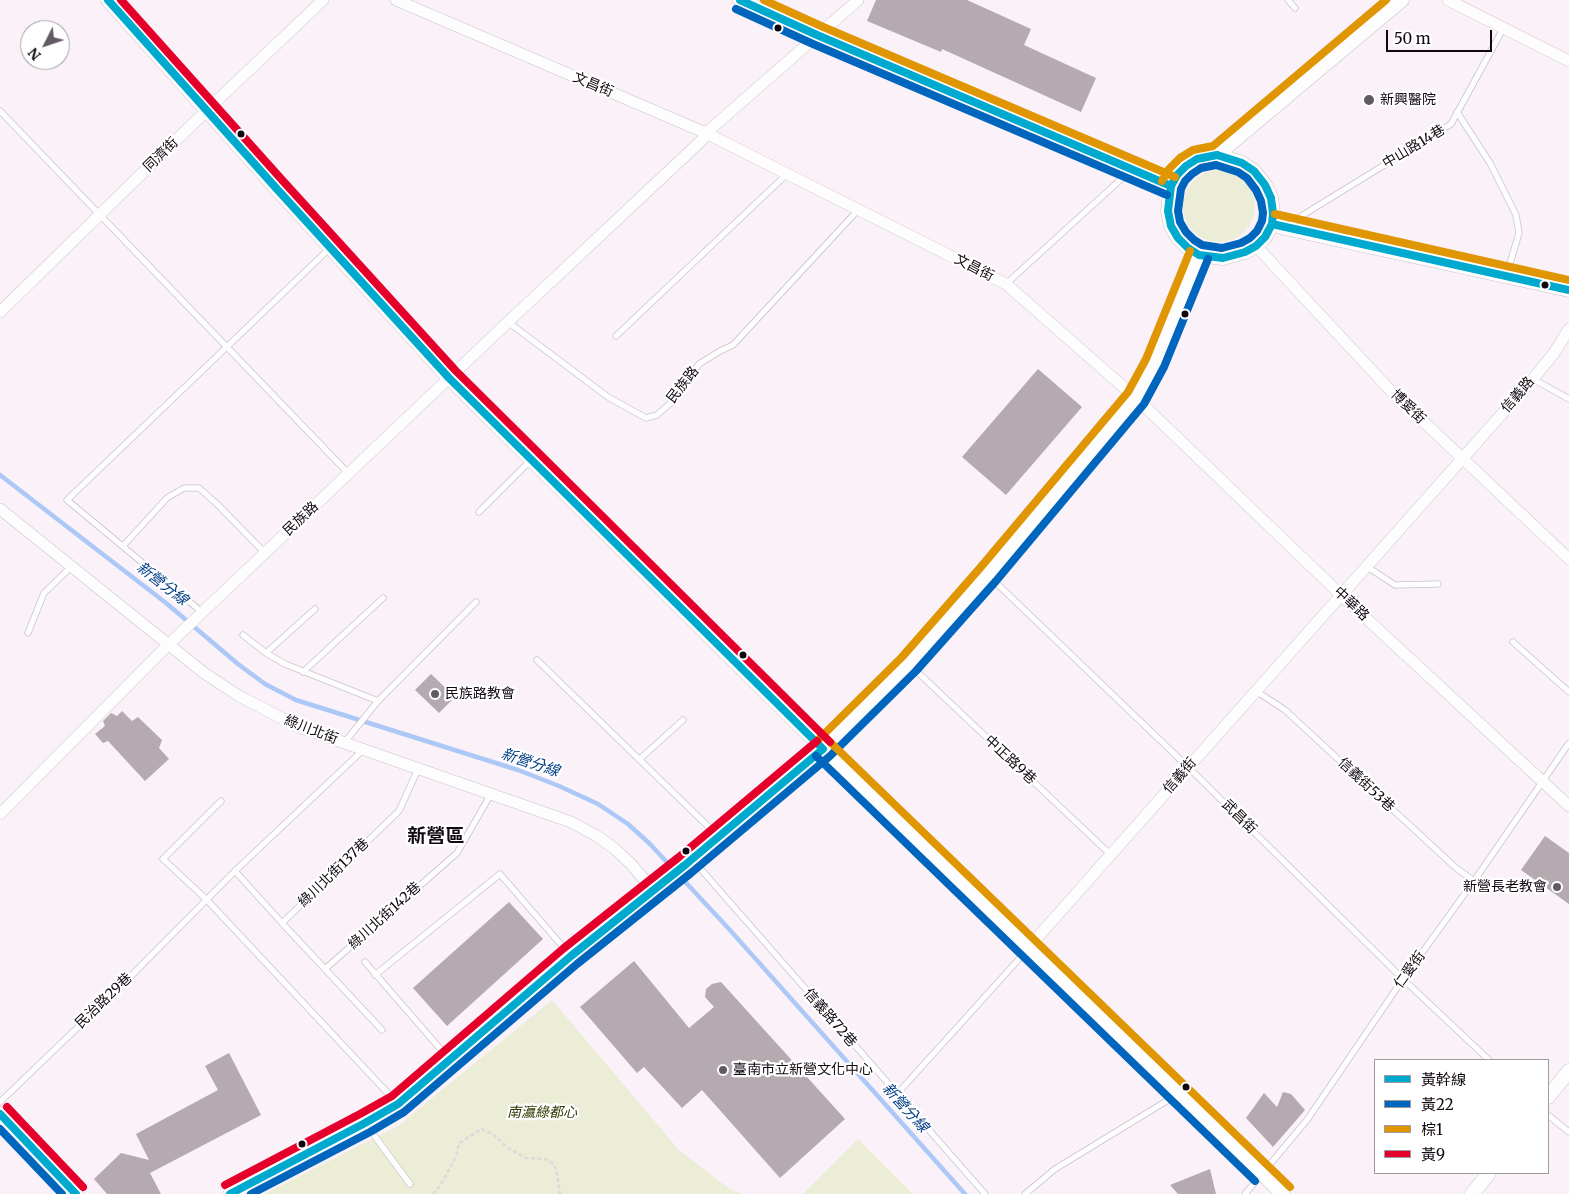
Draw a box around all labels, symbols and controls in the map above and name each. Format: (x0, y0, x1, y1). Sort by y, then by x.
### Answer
north arrow (20, 20, 70, 70)
scale bar (1389, 20, 1495, 52)
unlabelled marker (773, 23, 783, 33)
text: 50 m (1394, 29, 1431, 48)
text: N (24, 44, 45, 64)
street label: 文昌街 (570, 69, 616, 101)
place label: 新興醫院 (1380, 92, 1436, 108)
marker: 新興醫院 (1362, 93, 1376, 107)
street label: 中山路14巷 (1380, 122, 1448, 172)
unlabelled marker (236, 129, 246, 139)
street label: 同濟街 (140, 134, 182, 176)
street label: 文昌街 (951, 251, 997, 285)
unlabelled marker (1540, 280, 1550, 290)
unlabelled marker (1180, 309, 1190, 319)
street label: 民族路 (663, 363, 703, 407)
street label: 信義路 (1498, 374, 1538, 416)
street label: 博愛街 (1387, 386, 1429, 428)
street label: 民族路 (280, 499, 322, 539)
water label: 新營分線 (133, 558, 191, 610)
street label: 中華路 (1330, 584, 1372, 624)
unlabelled marker (738, 650, 748, 660)
place label: 民族路教會 (445, 686, 515, 702)
marker: 民族路教會 (429, 688, 441, 700)
street label: 綠川北街 (282, 712, 340, 748)
street label: 中正路9巷 (981, 732, 1039, 788)
water label: 新營分線 (499, 745, 561, 781)
street label: 信義街53巷 (1334, 754, 1398, 816)
street label: 信義街 (1160, 755, 1200, 797)
street label: 武昌街 (1218, 796, 1260, 838)
district label: 新營區 (408, 826, 464, 848)
street label: 綠川北街137巷 (295, 835, 373, 911)
unlabelled marker (681, 846, 691, 856)
street label: 綠川北街142巷 (345, 879, 425, 953)
place label: 新營長老教會 (1463, 879, 1547, 895)
marker: 新營長老教會 (1551, 881, 1563, 893)
street label: 仁愛街 (1391, 948, 1429, 992)
street label: 民治路29巷 (72, 970, 136, 1032)
street label: 信義路72巷 (800, 985, 860, 1051)
legend (1374, 1059, 1549, 1174)
place label: 臺南市立新營文化中心 (733, 1062, 873, 1078)
marker: 臺南市立新營文化中心 (717, 1064, 729, 1076)
text: 黃幹線 (1421, 1070, 1466, 1089)
water label: 新營分線 (878, 1080, 932, 1136)
unlabelled marker (1181, 1082, 1191, 1092)
text: 黃22 (1421, 1095, 1454, 1114)
park label: 南瀛綠都心 (507, 1105, 577, 1121)
text: 棕1 (1421, 1120, 1443, 1139)
unlabelled marker (297, 1139, 307, 1149)
text: 黃9 (1421, 1145, 1445, 1164)

